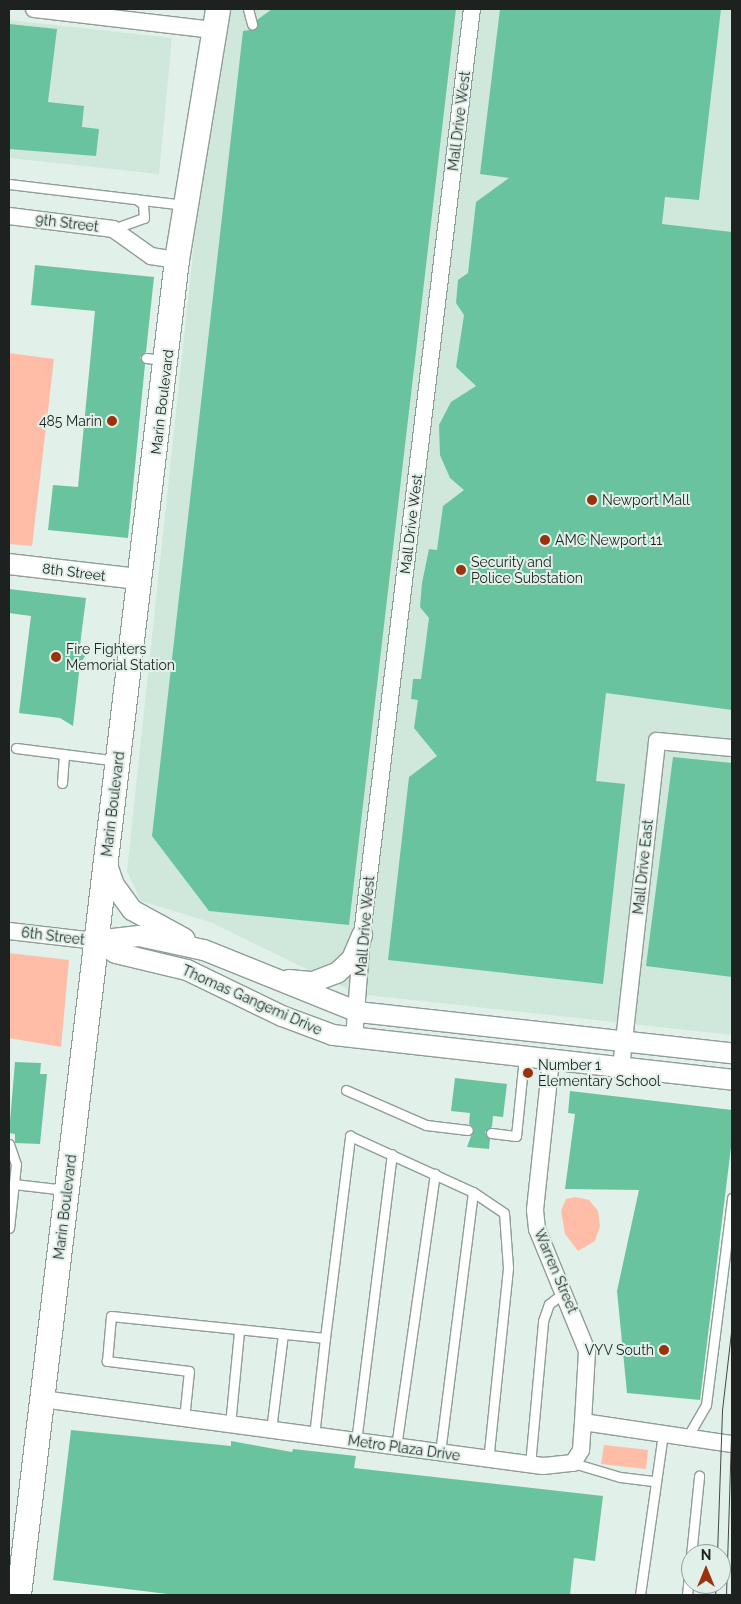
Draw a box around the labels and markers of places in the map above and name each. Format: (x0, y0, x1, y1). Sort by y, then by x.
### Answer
place label: 485 Marin (39, 413, 102, 429)
marker: 485 Marin (106, 415, 118, 427)
place label: Newport Mall (602, 492, 690, 508)
marker: Newport Mall (586, 494, 598, 506)
place label: AMC Newport 11 (555, 532, 662, 548)
marker: AMC Newport 11 (539, 534, 551, 546)
place label: Security and Police Substation (471, 554, 583, 586)
marker: Security and Police Substation (455, 564, 467, 576)
place label: Fire Fighters Memorial Station (66, 641, 175, 674)
marker: Fire Fighters Memorial Station (50, 651, 62, 663)
place label: Number 1 Elementary School (538, 1057, 661, 1090)
marker: Number 1 Elementary School (522, 1067, 534, 1079)
place label: VYV South (584, 1342, 654, 1358)
marker: VYV South (658, 1344, 670, 1356)

